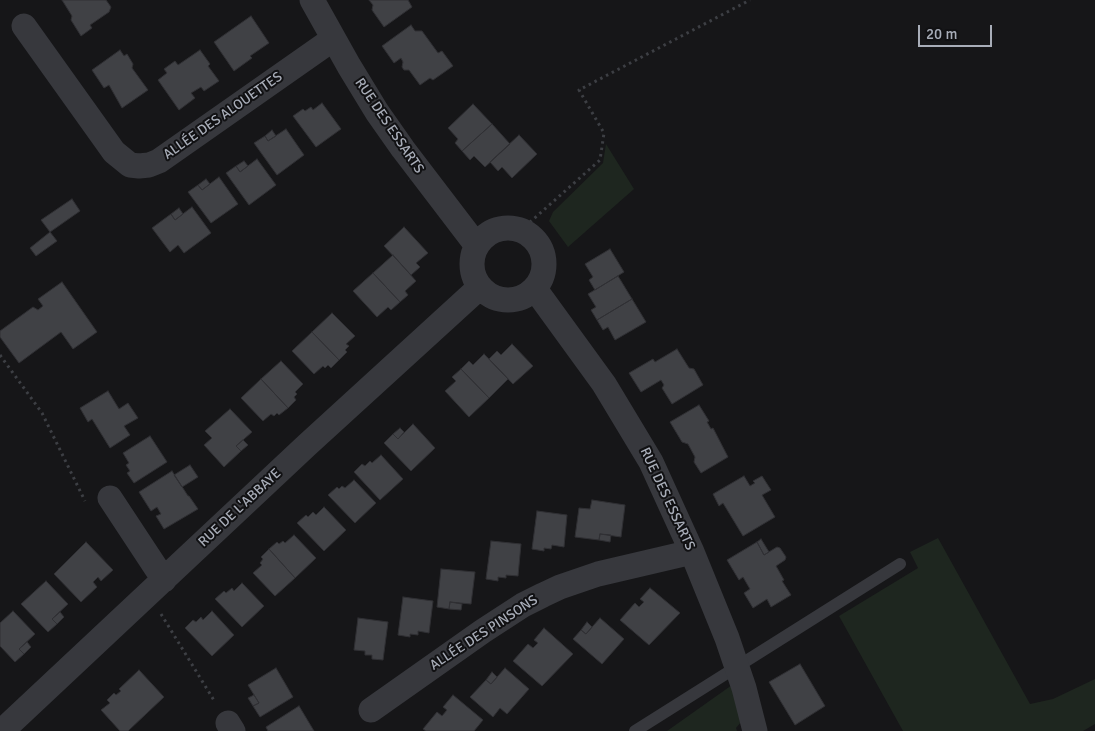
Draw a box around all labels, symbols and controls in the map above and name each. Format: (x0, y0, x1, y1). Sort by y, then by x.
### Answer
scale bar (920, 15, 994, 47)
text: 20 m (926, 25, 957, 43)
street label: ALLÉE DES ALOUETTES (160, 69, 286, 163)
street label: RUE DES ESSARTS (351, 75, 427, 177)
street label: RUE DES ESSARTS (636, 445, 698, 553)
street label: RUE DE L'ABBAYE (195, 465, 285, 551)
street label: ALLÉE DES PINSONS (427, 592, 541, 674)

